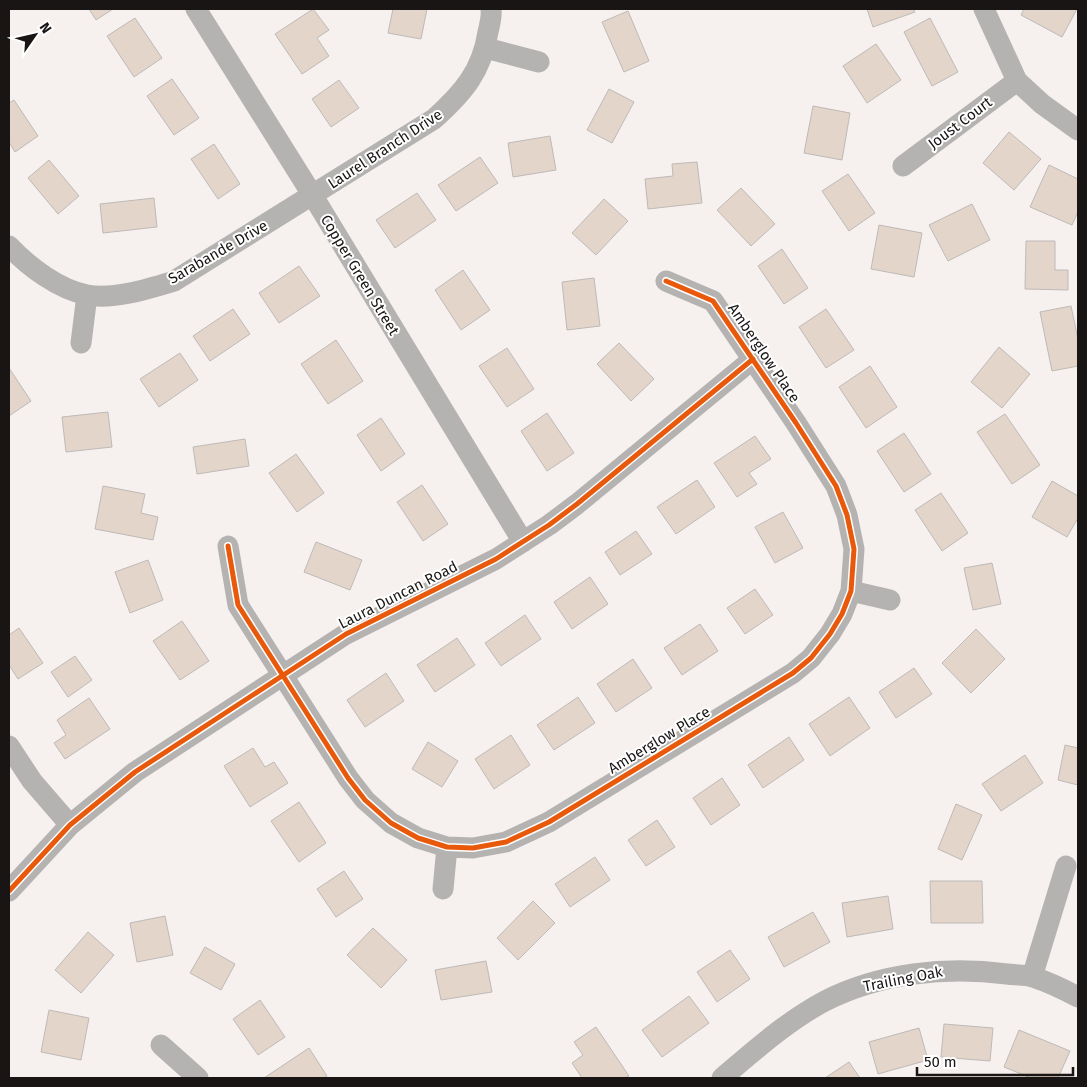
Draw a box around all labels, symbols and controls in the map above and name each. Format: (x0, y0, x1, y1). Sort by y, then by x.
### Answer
north arrow (10, 10, 60, 60)
text: N (36, 19, 55, 37)
street label: Joust Court (925, 93, 996, 153)
street label: Laurel Branch Drive (325, 105, 445, 193)
street label: Copper Green Street (317, 212, 403, 339)
street label: Sarabande Drive (165, 216, 271, 288)
street label: Amberglow Place (724, 300, 804, 406)
street label: Laura Duncan Road (335, 557, 461, 633)
street label: Amberglow Place (605, 702, 713, 778)
street label: Trailing Oak (862, 962, 944, 995)
scale bar (917, 1044, 1073, 1076)
text: 50 m (924, 1053, 957, 1071)

